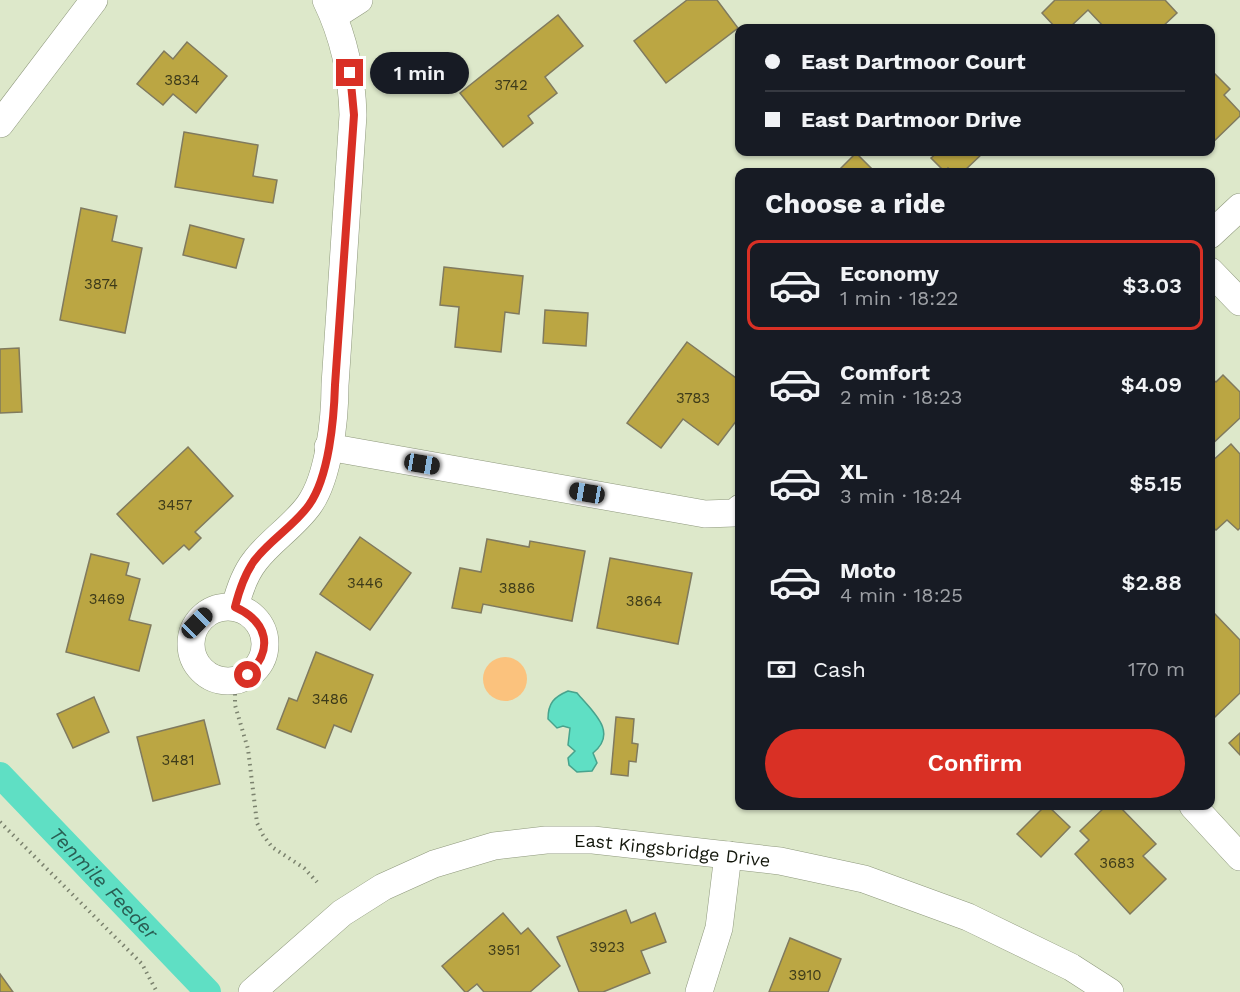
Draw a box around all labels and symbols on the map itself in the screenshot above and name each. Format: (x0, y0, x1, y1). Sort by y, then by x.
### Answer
callout: 1 min (371, 52, 470, 94)
route end (336, 59, 363, 86)
house number: 3834 (164, 71, 200, 89)
house number: 3742 (494, 76, 528, 94)
house number: 3874 (84, 275, 118, 293)
house number: 3783 (676, 389, 710, 407)
car (403, 452, 441, 476)
car (568, 481, 606, 505)
house number: 3457 (157, 496, 193, 514)
house number: 3446 (347, 574, 383, 592)
house number: 3886 (499, 579, 535, 597)
house number: 3469 (89, 590, 125, 608)
house number: 3864 (626, 592, 662, 610)
car (178, 604, 216, 642)
route start (234, 661, 261, 688)
house number: 3486 (312, 690, 348, 708)
house number: 3481 (161, 751, 195, 769)
water label: Tenmile Feeder (44, 822, 164, 945)
street label: East Kingsbridge Drive (574, 830, 772, 870)
house number: 3683 (1099, 854, 1135, 872)
house number: 3923 (589, 938, 625, 956)
house number: 3951 (488, 941, 520, 959)
house number: 3910 (788, 966, 822, 984)

